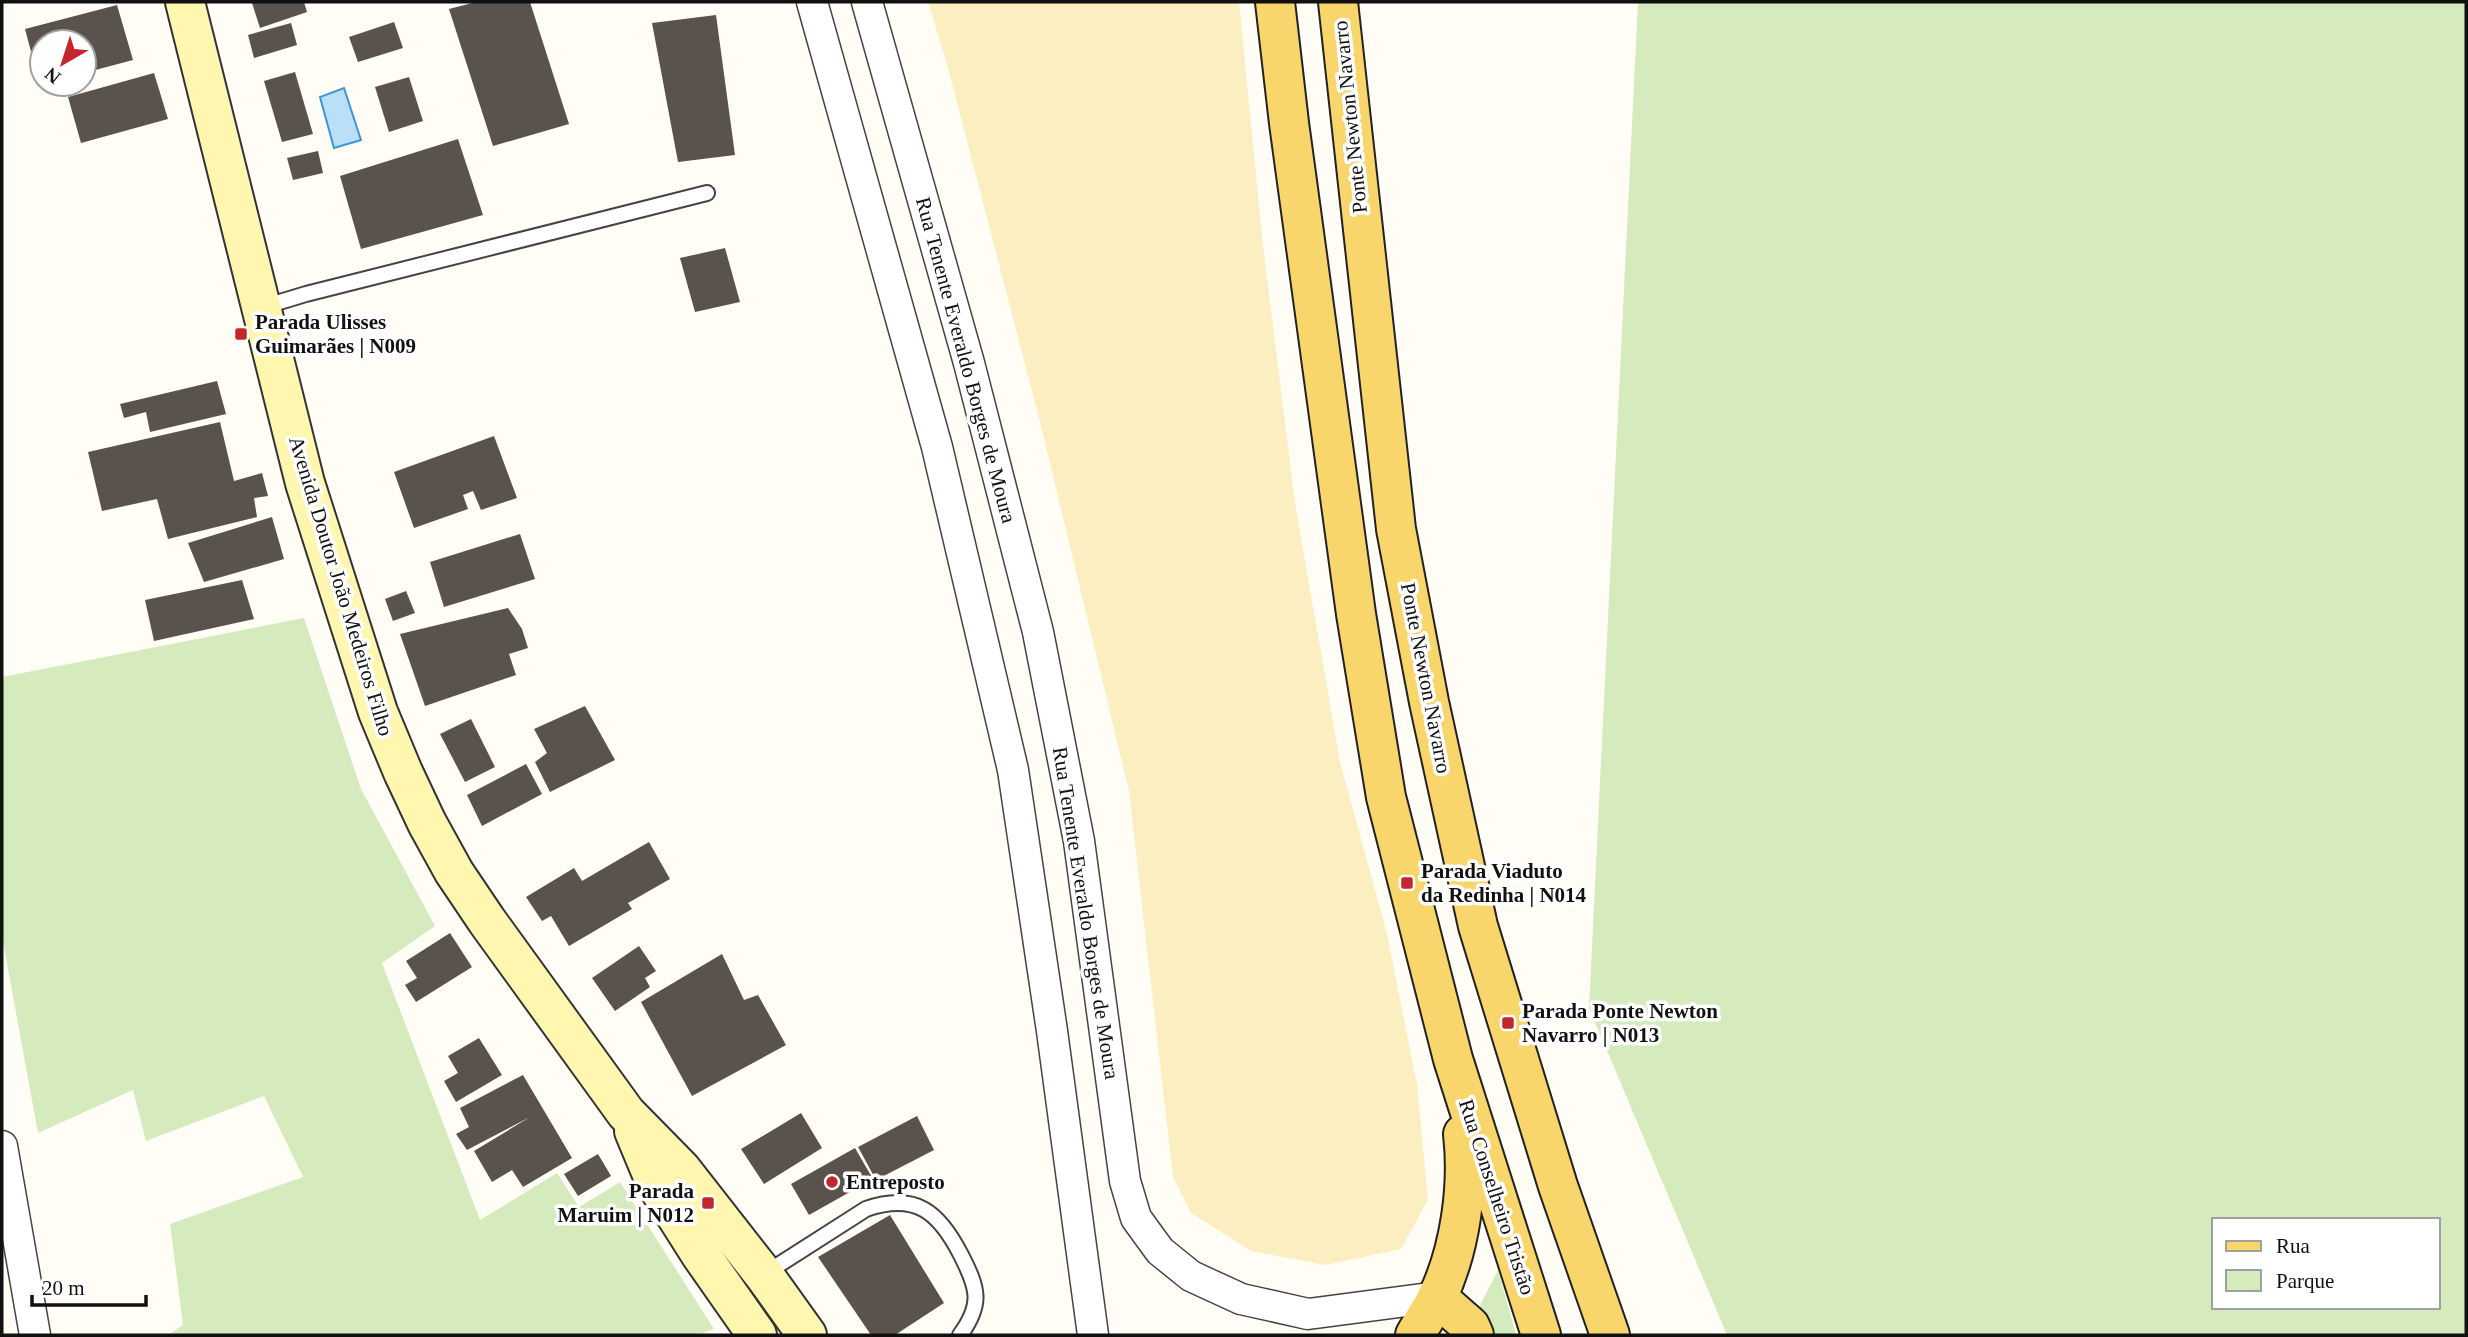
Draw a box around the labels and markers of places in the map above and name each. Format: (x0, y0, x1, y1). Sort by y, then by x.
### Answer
place label: Parada Ulisses Guimarães | N009 (255, 310, 416, 358)
marker: Parada Ulisses Guimarães | N009 (233, 326, 249, 342)
place label: Parada Viaduto da Redinha | N014 (1421, 859, 1587, 907)
marker: Parada Viaduto da Redinha | N014 (1399, 875, 1415, 891)
place label: Parada Ponte Newton Navarro | N013 (1522, 999, 1718, 1047)
marker: Parada Ponte Newton Navarro | N013 (1500, 1015, 1516, 1031)
place label: Entreposto (846, 1170, 945, 1194)
marker: Entreposto (824, 1174, 840, 1190)
place label: Parada Maruim | N012 (558, 1179, 694, 1227)
marker: Parada Maruim | N012 (700, 1195, 716, 1211)

